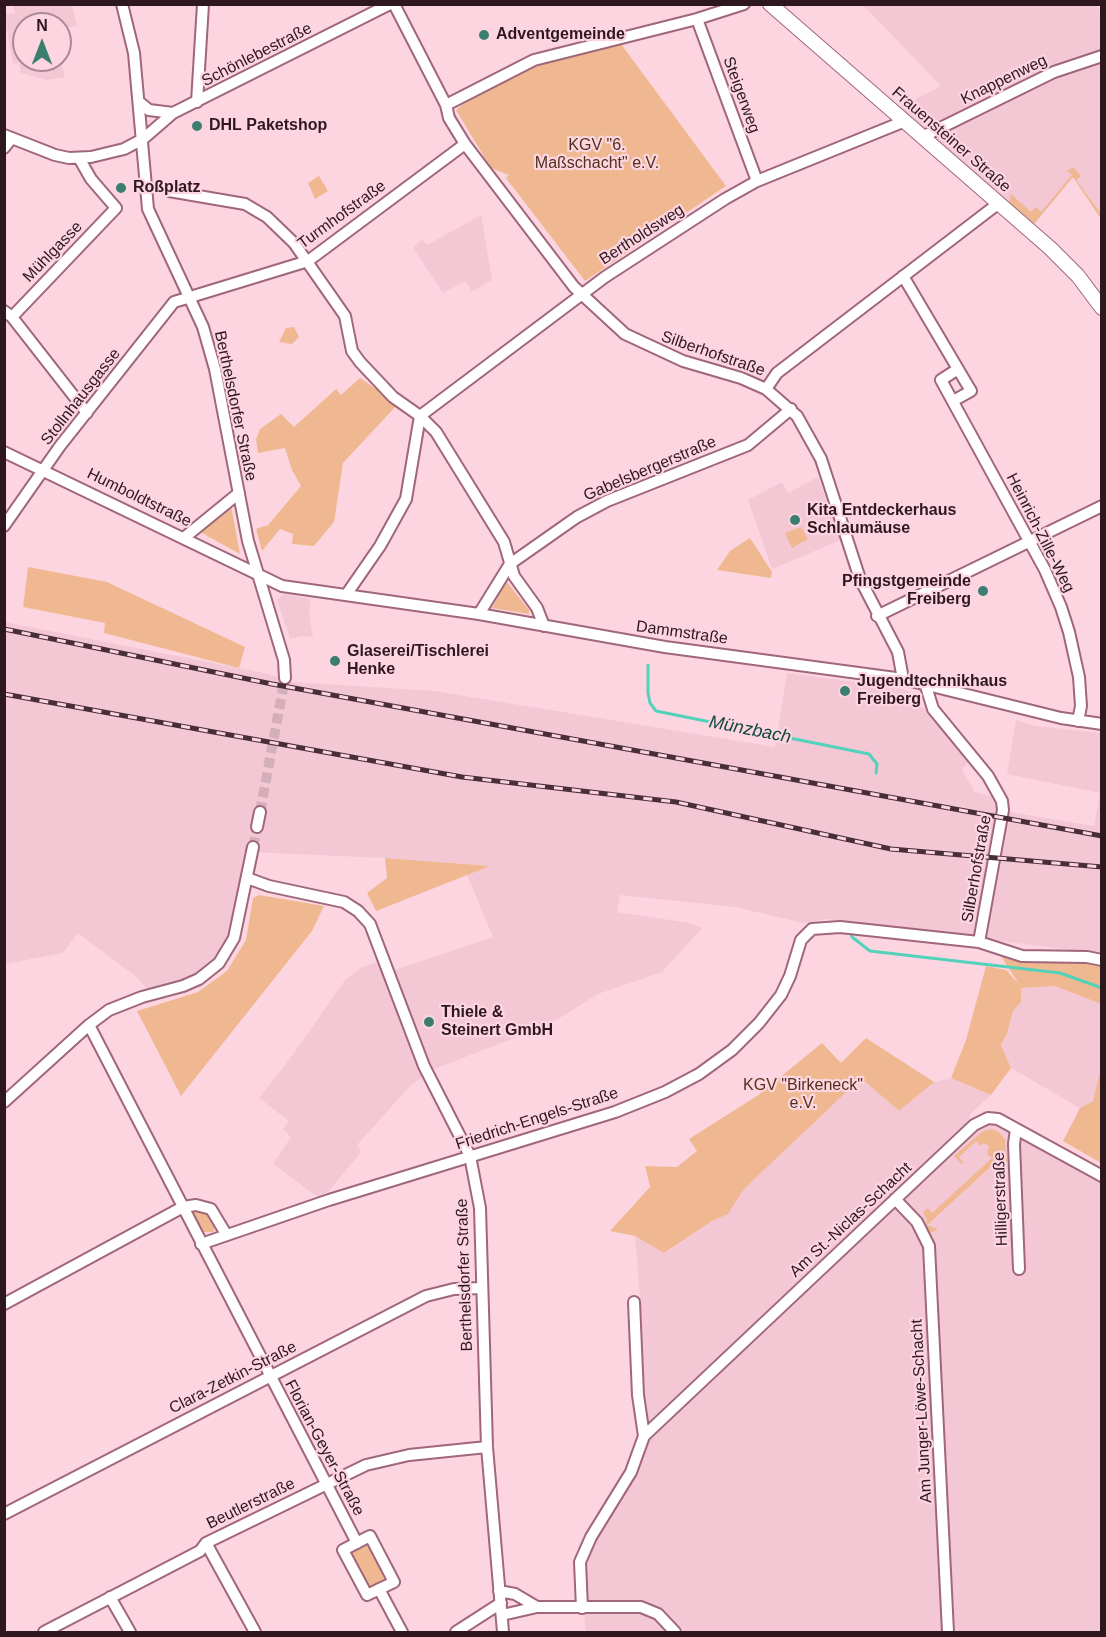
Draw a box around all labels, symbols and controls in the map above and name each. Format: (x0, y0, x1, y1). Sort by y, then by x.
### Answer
north arrow (12, 12, 72, 72)
text: N (36, 17, 48, 34)
street label: Schönlebestraße (199, 19, 315, 91)
place label: Adventgemeinde (496, 25, 625, 45)
marker: Adventgemeinde (477, 28, 491, 42)
street label: Knappenweg (958, 51, 1050, 109)
street label: Steigerweg (718, 54, 764, 136)
street label: Frauensteiner Straße (888, 83, 1014, 197)
place label: DHL Paketshop (209, 116, 327, 136)
marker: DHL Paketshop (190, 119, 204, 133)
park label: KGV "6. Maßschacht" e.V. (535, 136, 659, 174)
street label: Turmhofstraße (294, 177, 390, 253)
place label: Roßplatz (133, 178, 201, 198)
marker: Roßplatz (114, 181, 128, 195)
street label: Bertholdsweg (596, 201, 688, 269)
street label: Mühlgasse (19, 218, 87, 286)
street label: Silberhofstraße (659, 327, 767, 381)
street label: Berthelsdorfer Straße (210, 329, 260, 483)
street label: Stollnhausgasse (37, 345, 125, 449)
street label: Gabelsbergerstraße (581, 432, 719, 506)
street label: Humboldtstraße (84, 464, 194, 532)
street label: Heinrich-Zille-Weg (1002, 470, 1078, 596)
place label: Kita Entdeckerhaus Schlaumäuse (807, 501, 956, 539)
marker: Kita Entdeckerhaus Schlaumäuse (788, 513, 802, 527)
place label: Pfingstgemeinde Freiberg (842, 572, 971, 610)
marker: Pfingstgemeinde Freiberg (976, 584, 990, 598)
street label: Dammstraße (635, 617, 729, 649)
place label: Glaserei/Tischlerei Henke (347, 642, 489, 680)
marker: Glaserei/Tischlerei Henke (328, 654, 342, 668)
place label: Jugendtechnikhaus Freiberg (857, 672, 1007, 710)
marker: Jugendtechnikhaus Freiberg (838, 684, 852, 698)
water label: Münzbach (707, 711, 793, 749)
street label: Silberhofstraße (958, 814, 996, 924)
place label: Thiele & Steinert GmbH (441, 1003, 553, 1041)
marker: Thiele & Steinert GmbH (422, 1015, 436, 1029)
park label: KGV "Birkeneck" e.V. (743, 1076, 863, 1114)
street label: Friedrich-Engels-Straße (453, 1084, 621, 1154)
street label: Hilligerstraße (990, 1152, 1012, 1246)
street label: Am St.-Niclas-Schacht (786, 1158, 916, 1282)
street label: Berthelsdorfer Straße (453, 1198, 477, 1352)
street label: Am Junger-Löwe-Schacht (908, 1319, 936, 1503)
street label: Clara-Zetkin-Straße (166, 1338, 300, 1418)
street label: Florian-Geyer-Straße (280, 1377, 368, 1519)
street label: Beutlerstraße (204, 1474, 298, 1534)

